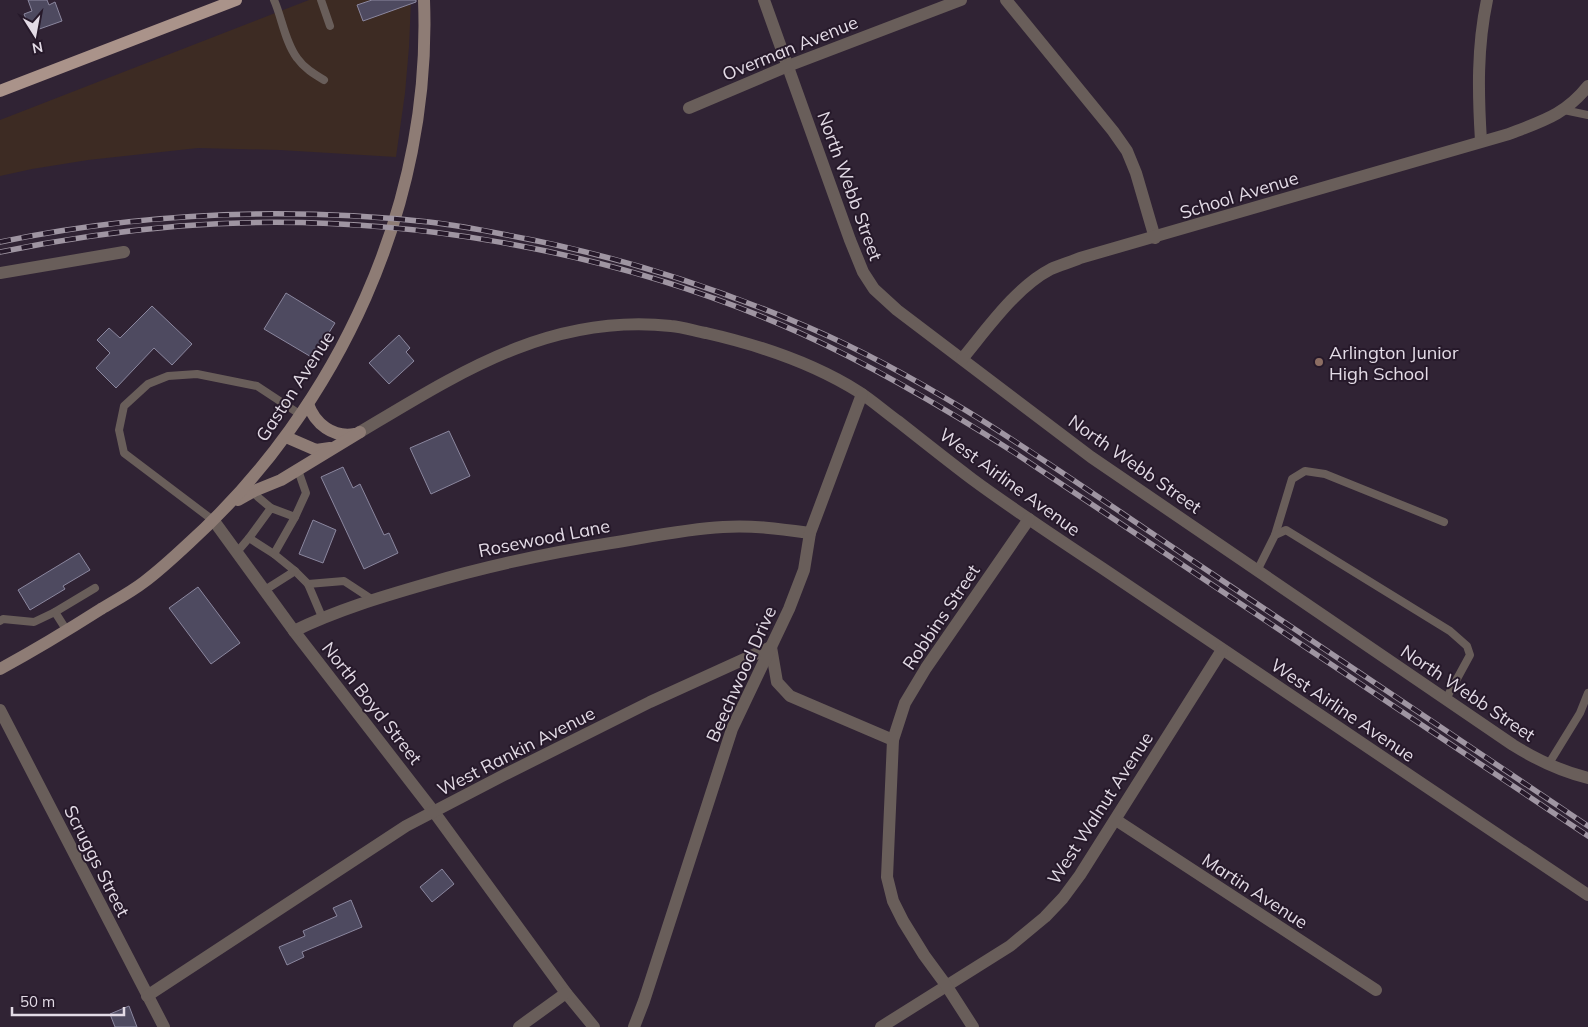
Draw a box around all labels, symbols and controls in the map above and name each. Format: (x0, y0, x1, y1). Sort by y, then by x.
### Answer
north arrow (10, 10, 60, 60)
street label: Overman Avenue (719, 10, 861, 86)
text: N (31, 38, 44, 58)
street label: North Webb Street (812, 108, 888, 264)
street label: School Avenue (1177, 166, 1301, 224)
street label: Gaston Avenue (251, 326, 339, 446)
place label: Arlington Junior High School (1329, 341, 1459, 385)
marker: Arlington Junior High School (1313, 356, 1325, 368)
street label: North Webb Street (1064, 410, 1206, 518)
street label: West Airline Avenue (935, 423, 1085, 541)
street label: Rosewood Lane (476, 514, 612, 562)
street label: Robbins Street (897, 560, 985, 674)
street label: Beechwood Drive (701, 603, 781, 745)
street label: North Boyd Street (317, 637, 427, 769)
street label: North Webb Street (1396, 640, 1540, 746)
street label: West Airline Avenue (1267, 653, 1419, 767)
street label: West Rankin Avenue (433, 701, 599, 801)
street label: West Walnut Avenue (1042, 727, 1158, 889)
street label: Scruggs Street (59, 801, 135, 921)
street label: Martin Avenue (1198, 848, 1312, 934)
scale bar (12, 984, 125, 1016)
text: 50 m (20, 992, 55, 1011)

